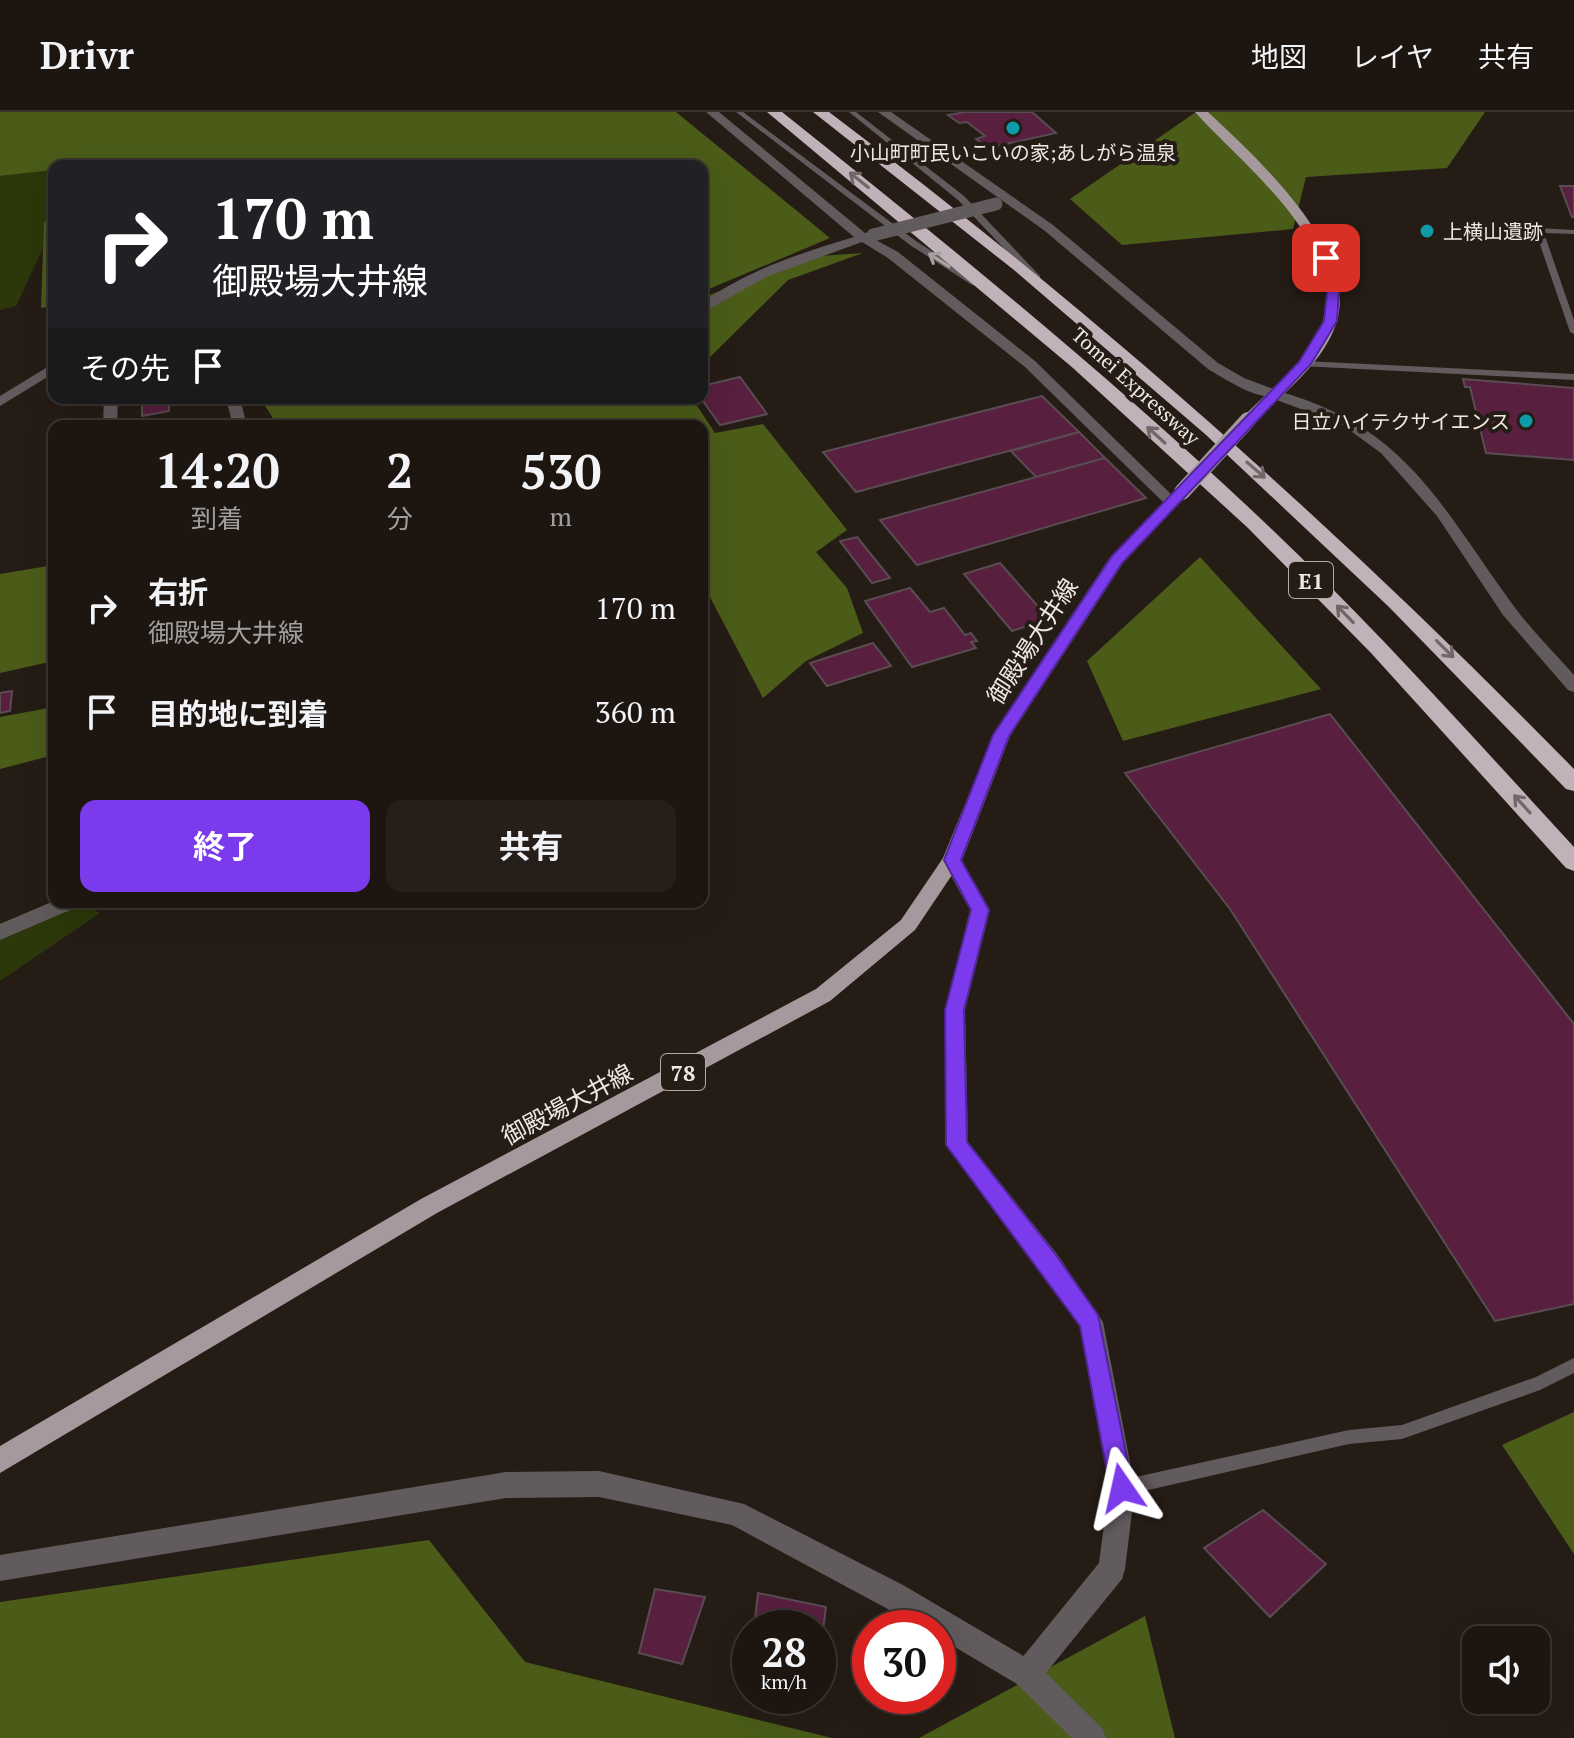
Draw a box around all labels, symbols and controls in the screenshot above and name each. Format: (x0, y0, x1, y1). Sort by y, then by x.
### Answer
text: Drivr (40, 30, 134, 80)
text: 地図 (1251, 38, 1307, 75)
text: レイヤ (1351, 38, 1434, 75)
text: 共有 (1478, 38, 1534, 75)
marker: 小山町町民いこいの家;あしがら温泉 (1004, 119, 1022, 137)
place label: 小山町町民いこいの家;あしがら温泉 (850, 139, 1176, 166)
one-way arrow (849, 172, 870, 189)
text: 170 m (212, 181, 374, 255)
icon: right (80, 192, 184, 296)
place label: 上横山遺跡 (1443, 218, 1543, 245)
marker: 上横山遺跡 (1418, 222, 1436, 240)
pin (1292, 224, 1360, 292)
icon: arrive (1304, 236, 1348, 280)
one-way arrow (928, 252, 951, 268)
text: 御殿場大井線 (212, 257, 428, 304)
street label: Tomei Expressway (1066, 321, 1206, 451)
icon: arrive (186, 344, 230, 388)
text: その先 (80, 348, 170, 388)
place label: 日立ハイテクサイエンス (1291, 408, 1510, 435)
marker: 日立ハイテクサイエンス (1517, 412, 1535, 430)
one-way arrow (1147, 426, 1167, 444)
text: 14:20 (155, 438, 280, 502)
text: 2 (386, 438, 413, 502)
text: 530 (520, 439, 601, 503)
one-way arrow (1246, 461, 1266, 479)
text: m (549, 499, 572, 533)
text: 到着 (191, 501, 243, 535)
text: 分 (387, 501, 413, 535)
road number: E1 (1289, 562, 1333, 598)
text: 右折 (148, 572, 208, 612)
street label: 御殿場大井線 (979, 572, 1085, 710)
icon: right (80, 586, 124, 630)
text: 170 m (595, 588, 676, 628)
one-way arrow (1336, 605, 1355, 624)
text: 御殿場大井線 (148, 615, 304, 649)
one-way arrow (1435, 639, 1454, 658)
icon: arrive (80, 690, 124, 734)
text: 360 m (595, 692, 676, 732)
text: 目的地に到着 (148, 694, 328, 734)
one-way arrow (1513, 795, 1531, 815)
button: 終了 (80, 800, 370, 892)
button: 共有 (386, 800, 676, 892)
road number: 78 (661, 1054, 705, 1090)
street label: 御殿場大井線 (496, 1056, 638, 1152)
position arrow (1080, 1446, 1164, 1530)
speed limit sign: 30 (852, 1610, 956, 1714)
text: 28 (761, 1625, 807, 1678)
map controls (1462, 1626, 1550, 1714)
button: sound (1462, 1626, 1550, 1714)
text: km/h (761, 1668, 807, 1695)

